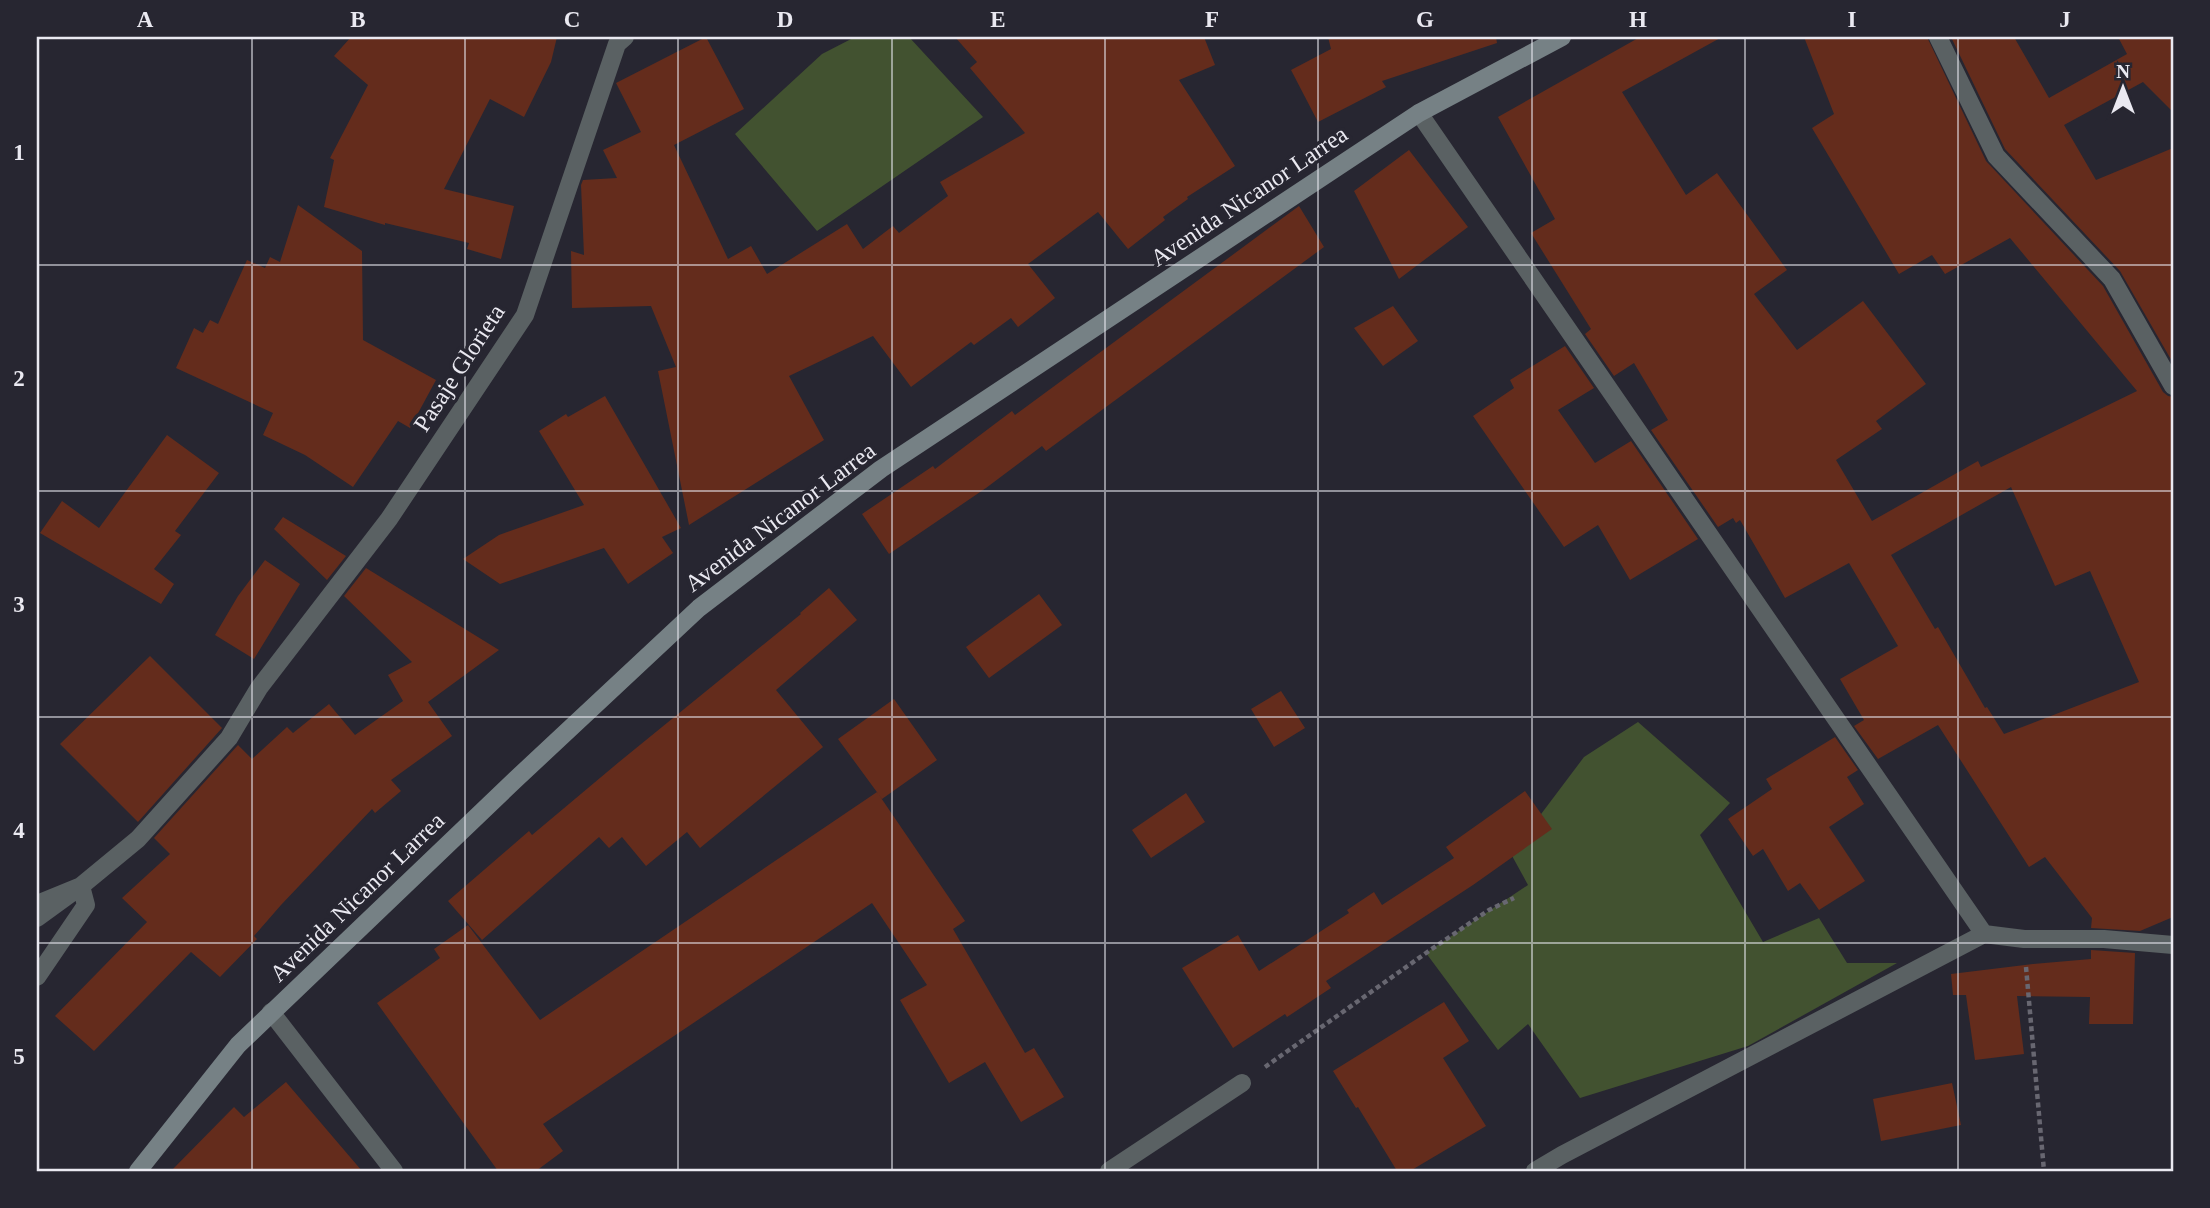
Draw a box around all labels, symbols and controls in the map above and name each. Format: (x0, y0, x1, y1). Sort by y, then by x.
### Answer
text: A (137, 7, 154, 32)
text: B (350, 7, 366, 32)
text: C (564, 7, 580, 32)
text: D (777, 7, 793, 32)
text: E (990, 7, 1006, 32)
text: F (1205, 7, 1219, 32)
text: G (1416, 7, 1434, 32)
text: H (1629, 7, 1647, 32)
text: I (1848, 7, 1857, 32)
text: J (2059, 7, 2071, 32)
north arrow (2088, 52, 2158, 122)
text: N (2116, 61, 2130, 82)
street label: Avenida Nicanor Larrea (1146, 120, 1352, 271)
text: 1 (13, 140, 25, 165)
street label: Pasaje Glorieta (408, 299, 510, 436)
text: 2 (13, 366, 25, 391)
street label: Avenida Nicanor Larrea (680, 437, 881, 597)
text: 3 (13, 592, 25, 617)
street label: Avenida Nicanor Larrea (265, 807, 450, 987)
text: 4 (13, 818, 25, 843)
text: 5 (13, 1044, 25, 1069)

